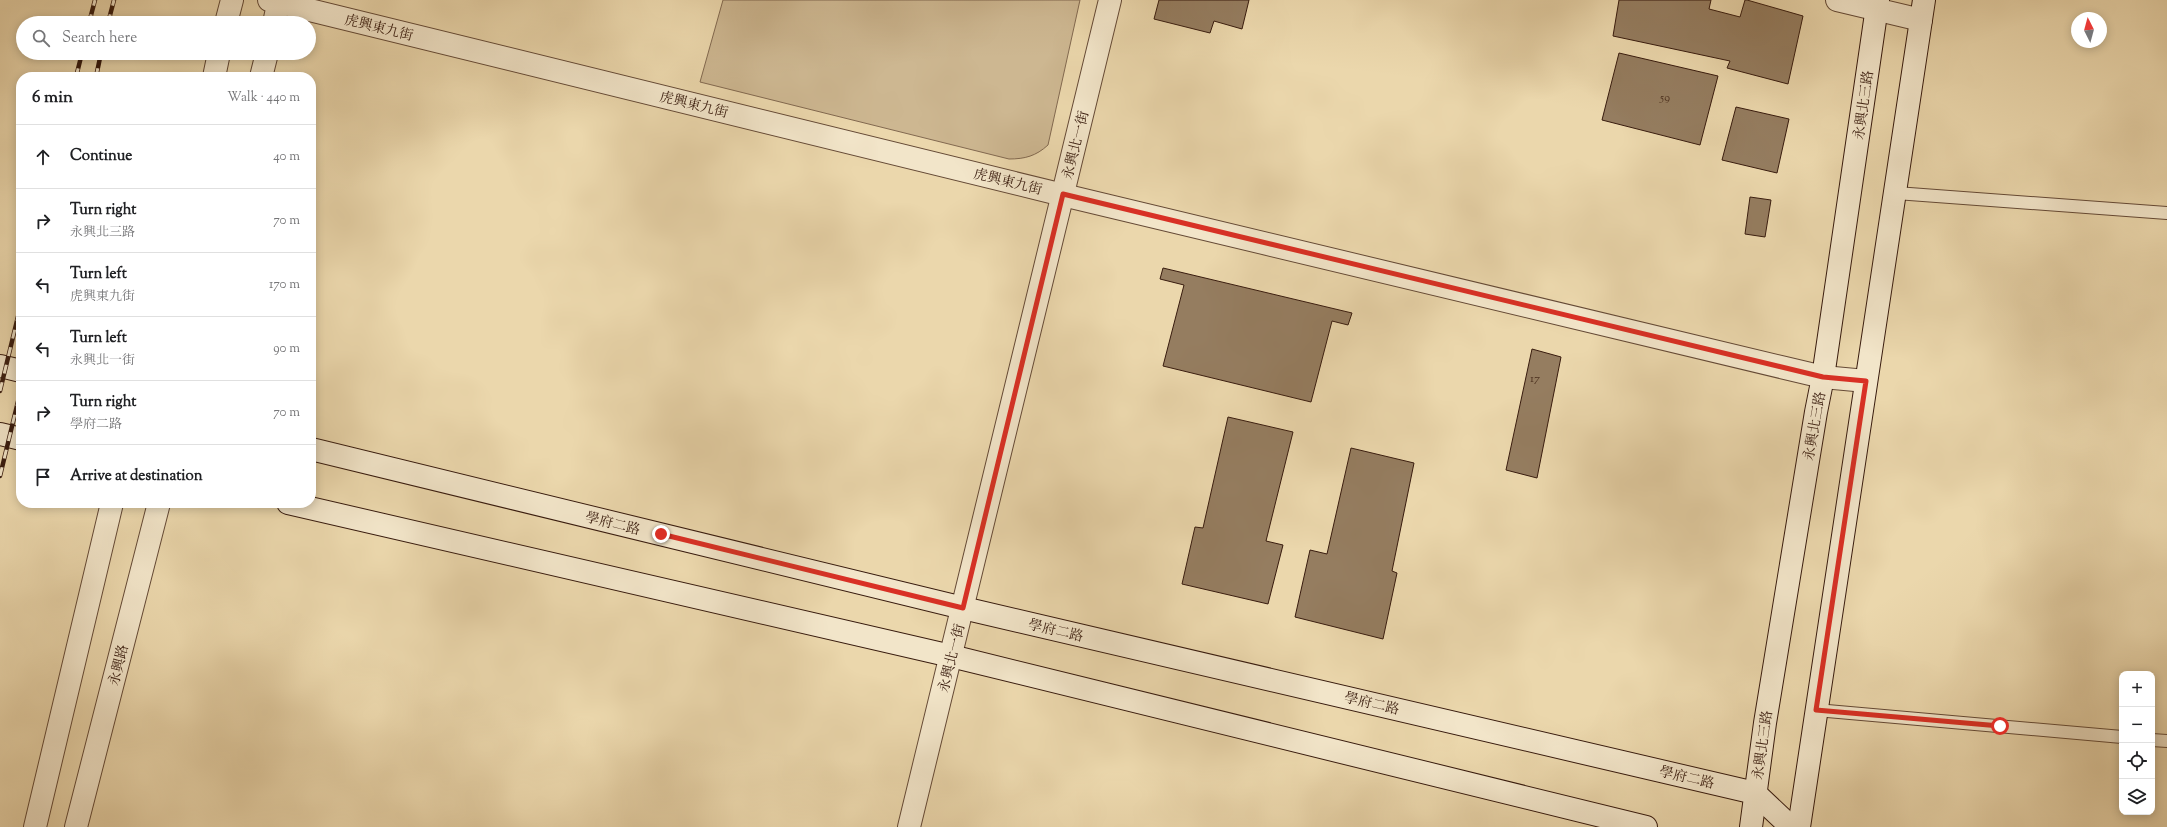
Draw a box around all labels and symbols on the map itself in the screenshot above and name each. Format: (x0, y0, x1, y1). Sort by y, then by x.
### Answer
street label: 虎興東九街 (342, 11, 415, 47)
north arrow (2071, 12, 2107, 48)
street label: 永興北三路 (1850, 69, 1880, 141)
street label: 虎興東九街 (657, 88, 730, 124)
house number: 59 (1659, 89, 1670, 107)
street label: 永興北一街 (1059, 109, 1095, 182)
street label: 虎興東九街 (971, 165, 1044, 201)
house number: 17 (1530, 370, 1540, 388)
street label: 永興北三路 (1800, 390, 1832, 463)
street label: 學府二路 (583, 508, 642, 541)
route end (652, 525, 670, 543)
street label: 學府二路 (1026, 616, 1085, 648)
street label: 永興北一街 (935, 622, 971, 695)
street label: 永興路 (105, 643, 135, 688)
street label: 學府二路 (1342, 689, 1401, 721)
street label: 永興北三路 (1749, 709, 1779, 781)
route start (1991, 717, 2009, 735)
street label: 學府二路 (1657, 763, 1716, 795)

